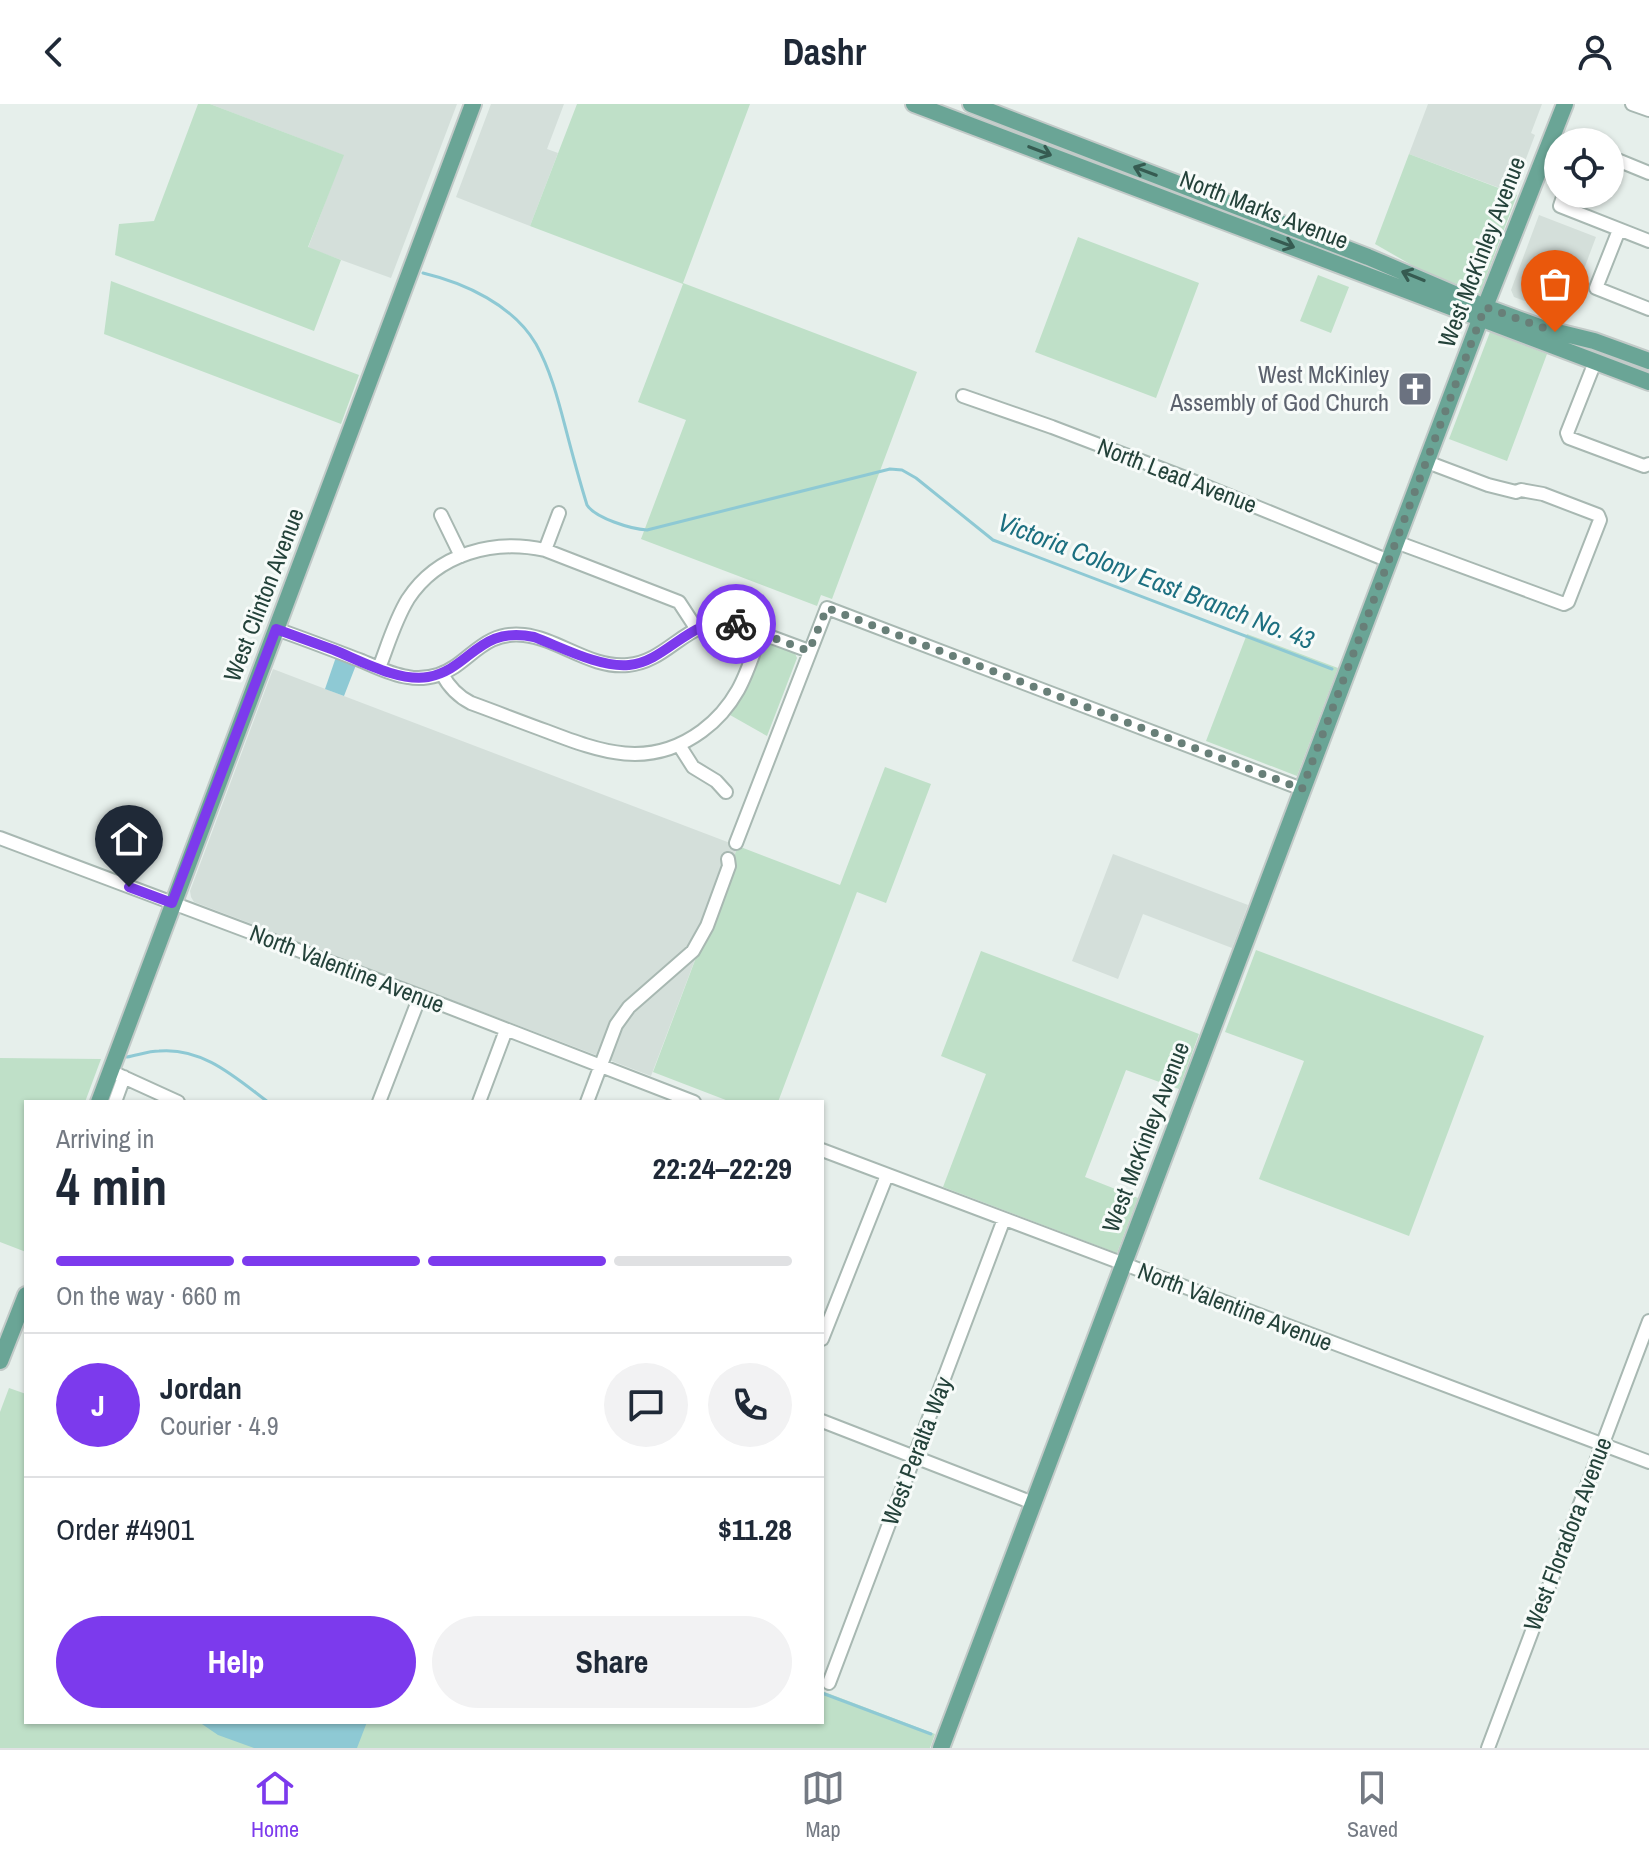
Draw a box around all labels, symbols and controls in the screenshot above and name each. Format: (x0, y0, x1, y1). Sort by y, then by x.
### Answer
text: Dashr (783, 28, 866, 76)
icon: back (32, 30, 76, 74)
icon: person (1573, 30, 1617, 74)
map controls (1544, 128, 1624, 208)
button: locate (1544, 128, 1624, 208)
one-way arrow (1027, 145, 1052, 159)
street label: West McKinley Avenue (1430, 152, 1532, 352)
one-way arrow (1133, 162, 1158, 177)
street label: North Marks Avenue (1176, 162, 1353, 256)
one-way arrow (1270, 237, 1295, 251)
pin (1521, 250, 1589, 332)
icon: bag (1533, 262, 1577, 306)
one-way arrow (1401, 268, 1426, 283)
place label: West McKinley Assembly of God Church (1169, 358, 1389, 418)
church icon: West McKinley Assembly of God Church (1396, 370, 1434, 408)
street label: North Lead Avenue (1093, 430, 1262, 520)
street label: West Clinton Avenue (215, 503, 311, 686)
water label: Victoria Colony East Branch No. 43 (993, 504, 1319, 657)
courier (696, 584, 776, 664)
icon: bike (714, 602, 758, 646)
pin (95, 805, 163, 887)
icon: home (107, 817, 151, 861)
street label: North Valentine Avenue (245, 916, 449, 1020)
street label: West McKinley Avenue (1094, 1037, 1196, 1237)
text: Arriving in (56, 1121, 154, 1156)
text: 22:24–22:29 (653, 1148, 792, 1188)
text: 4 min (56, 1151, 167, 1221)
street label: North Valentine Avenue (1133, 1254, 1337, 1358)
text: On the way · 660 m (56, 1278, 241, 1313)
button: chat (604, 1363, 688, 1447)
button: phone (708, 1363, 792, 1447)
text: Jordan (160, 1368, 242, 1408)
street label: West Peralta Way (873, 1372, 959, 1529)
text: J (91, 1385, 105, 1425)
text: Courier · 4.9 (160, 1408, 279, 1443)
street label: West Floradora Avenue (1515, 1432, 1619, 1635)
text: Order #4901 (56, 1509, 194, 1549)
text: $11.28 (718, 1509, 792, 1549)
button: Help (56, 1616, 416, 1708)
button: Share (432, 1616, 792, 1708)
tab: Home (251, 1766, 299, 1844)
tab: Map (801, 1766, 845, 1844)
tab: Saved (1347, 1766, 1398, 1844)

